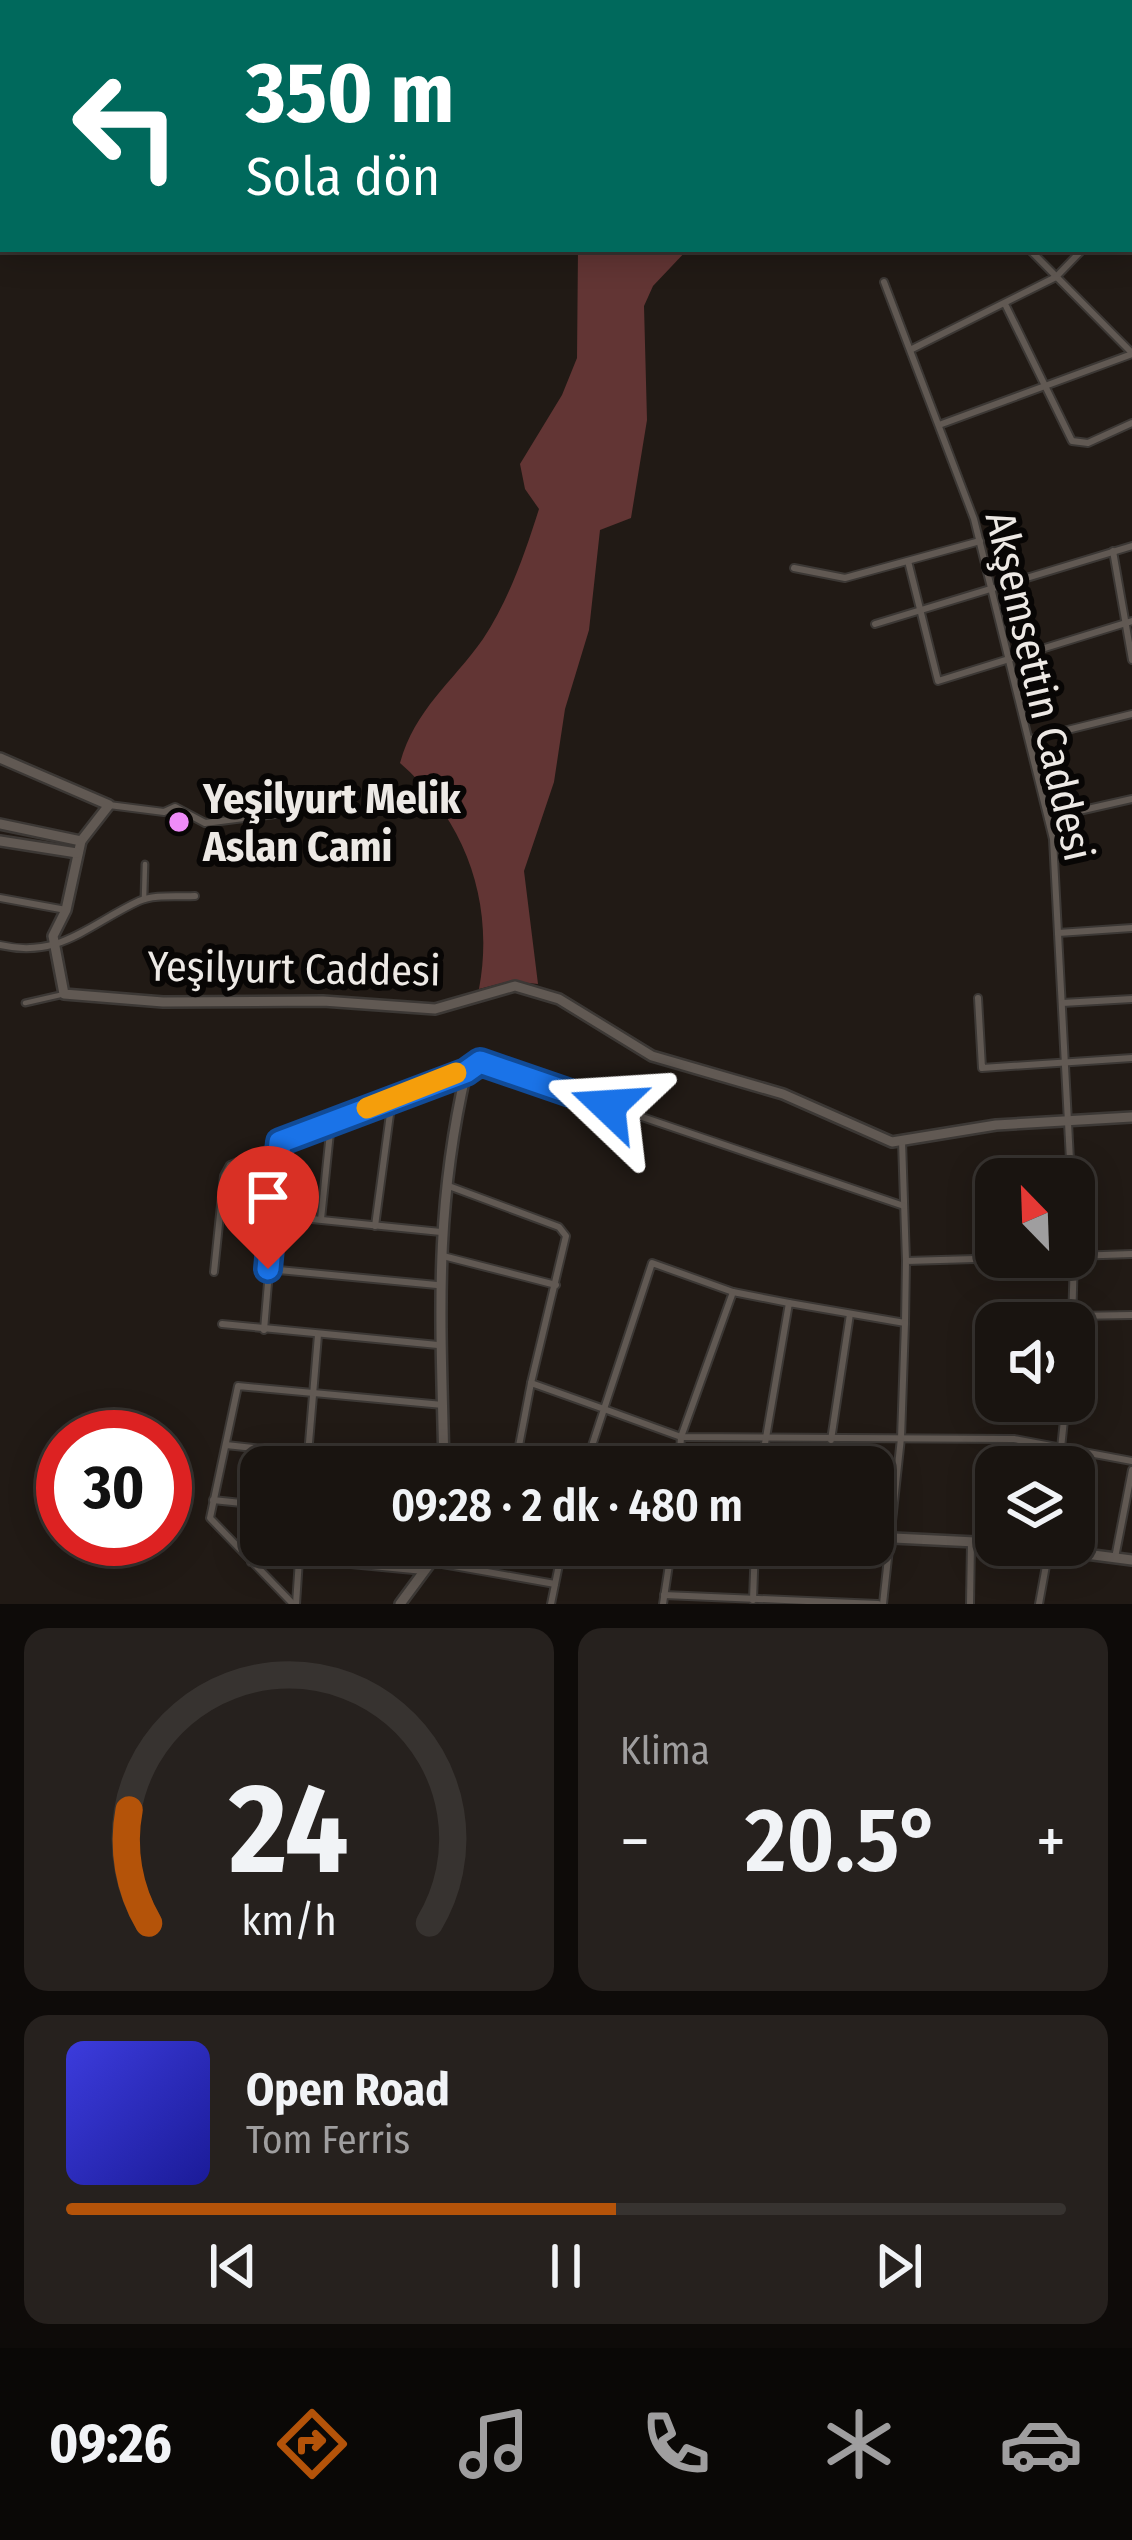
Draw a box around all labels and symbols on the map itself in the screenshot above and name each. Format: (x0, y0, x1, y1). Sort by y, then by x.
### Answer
street label: Akşemsettin Caddesi (975, 507, 1104, 866)
place label: Yeşilyurt Melik Aslan Cami (202, 774, 461, 872)
marker: Yeşilyurt Melik Aslan Cami (166, 809, 192, 835)
street label: Yeşilyurt Caddesi (147, 941, 441, 997)
position arrow (545, 1043, 671, 1169)
pin (217, 1146, 319, 1269)
north arrow (975, 1158, 1095, 1278)
speed limit sign: 30 (36, 1410, 192, 1566)

